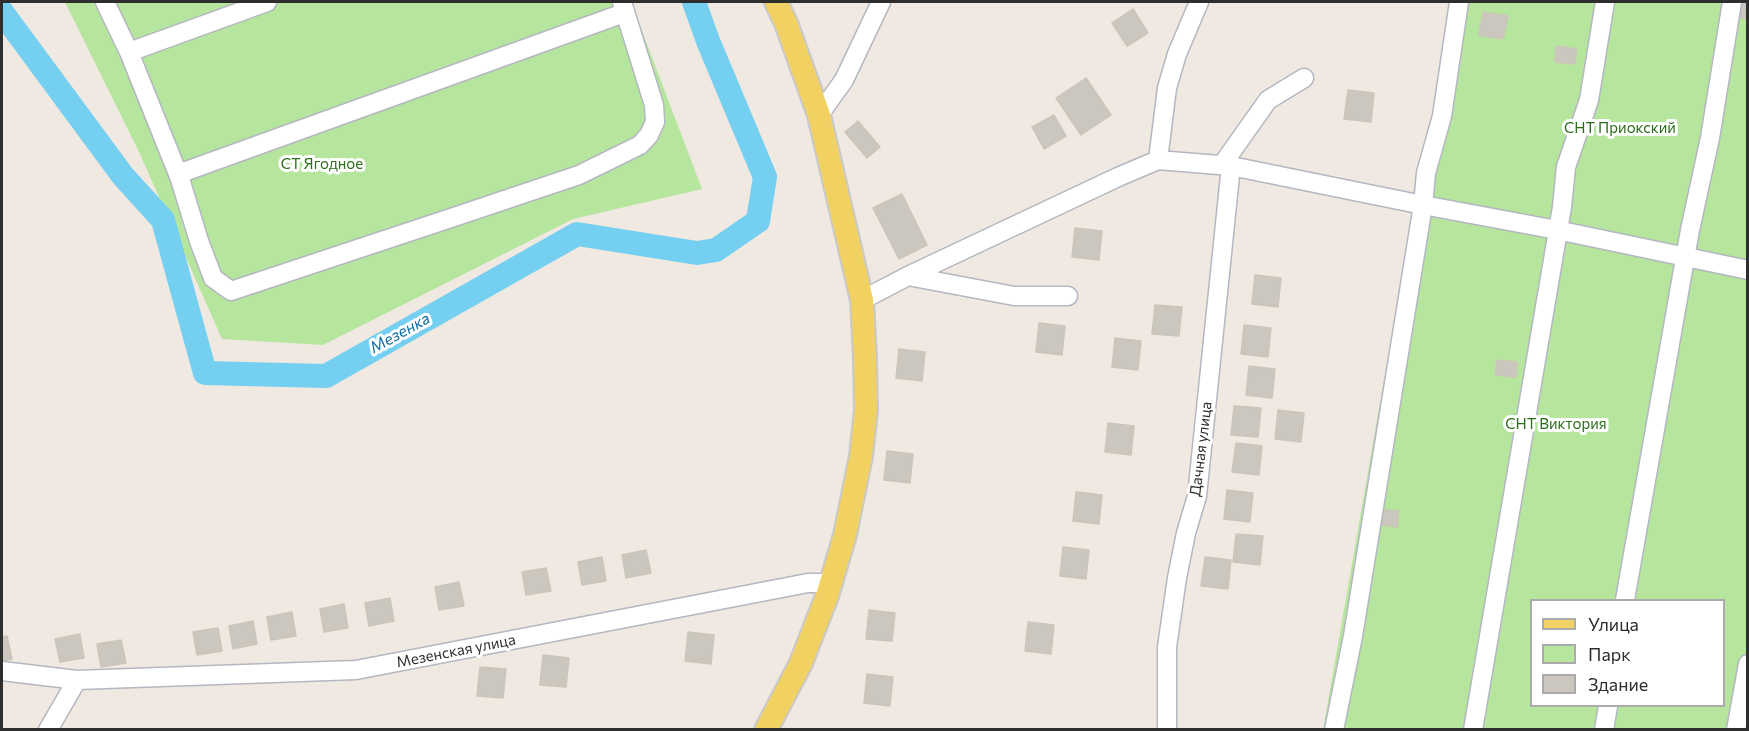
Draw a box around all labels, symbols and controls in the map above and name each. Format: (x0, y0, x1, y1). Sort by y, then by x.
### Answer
park label: СНТ Приокский (1564, 119, 1676, 137)
park label: СТ Ягодное (281, 155, 363, 173)
water label: Мезенка (367, 309, 433, 357)
street label: Дачная улица (1186, 400, 1216, 498)
park label: СНТ Виктория (1505, 415, 1607, 433)
legend (1530, 599, 1725, 707)
text: Улица (1588, 613, 1639, 635)
street label: Мезенская улица (395, 631, 517, 671)
text: Парк (1588, 643, 1631, 665)
text: Здание (1588, 673, 1648, 695)

